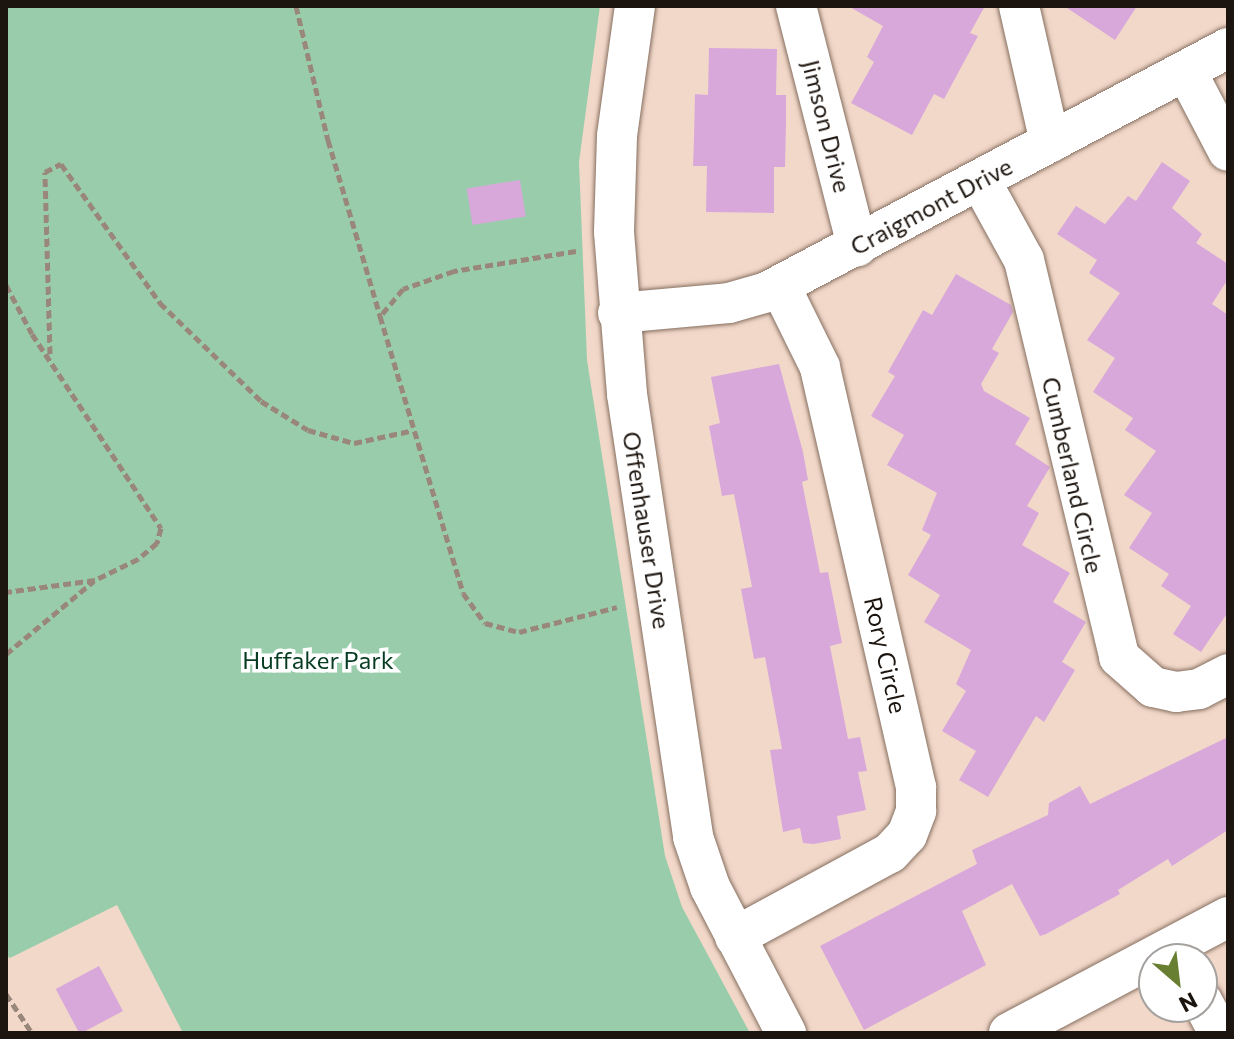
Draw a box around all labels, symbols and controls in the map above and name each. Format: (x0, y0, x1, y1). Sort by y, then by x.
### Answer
street label: Jimson Drive (797, 57, 857, 195)
street label: Craigmont Drive (845, 151, 1017, 261)
street label: Cumberland Circle (1036, 374, 1110, 576)
street label: Offenhauser Drive (617, 429, 677, 631)
street label: Rory Circle (859, 594, 913, 716)
park label: Huffaker Park (242, 646, 394, 674)
north arrow (1138, 943, 1218, 1023)
text: N (1175, 987, 1202, 1019)

